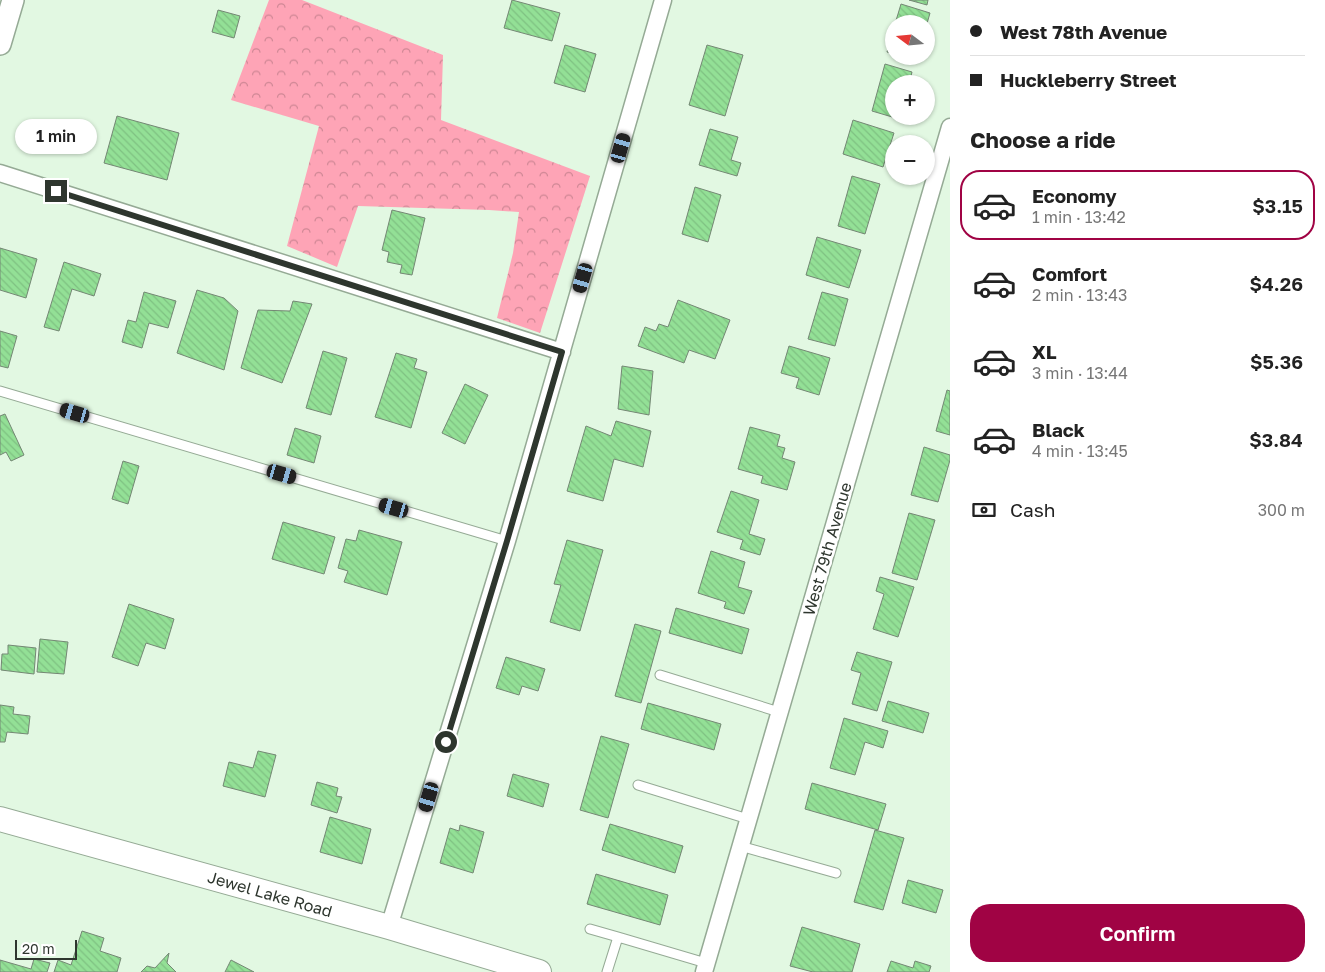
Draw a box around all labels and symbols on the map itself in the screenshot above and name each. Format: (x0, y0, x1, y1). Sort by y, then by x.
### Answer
north arrow (885, 15, 935, 65)
callout: 1 min (15, 119, 97, 154)
car (609, 132, 632, 164)
route end (45, 180, 67, 202)
car (571, 262, 594, 294)
car (58, 402, 91, 424)
car (265, 463, 298, 485)
street label: West 79th Avenue (798, 480, 856, 618)
car (377, 497, 410, 519)
route start (435, 731, 457, 753)
car (417, 780, 440, 814)
street label: Jewel Lake Road (205, 867, 335, 921)
scale bar (15, 937, 78, 960)

